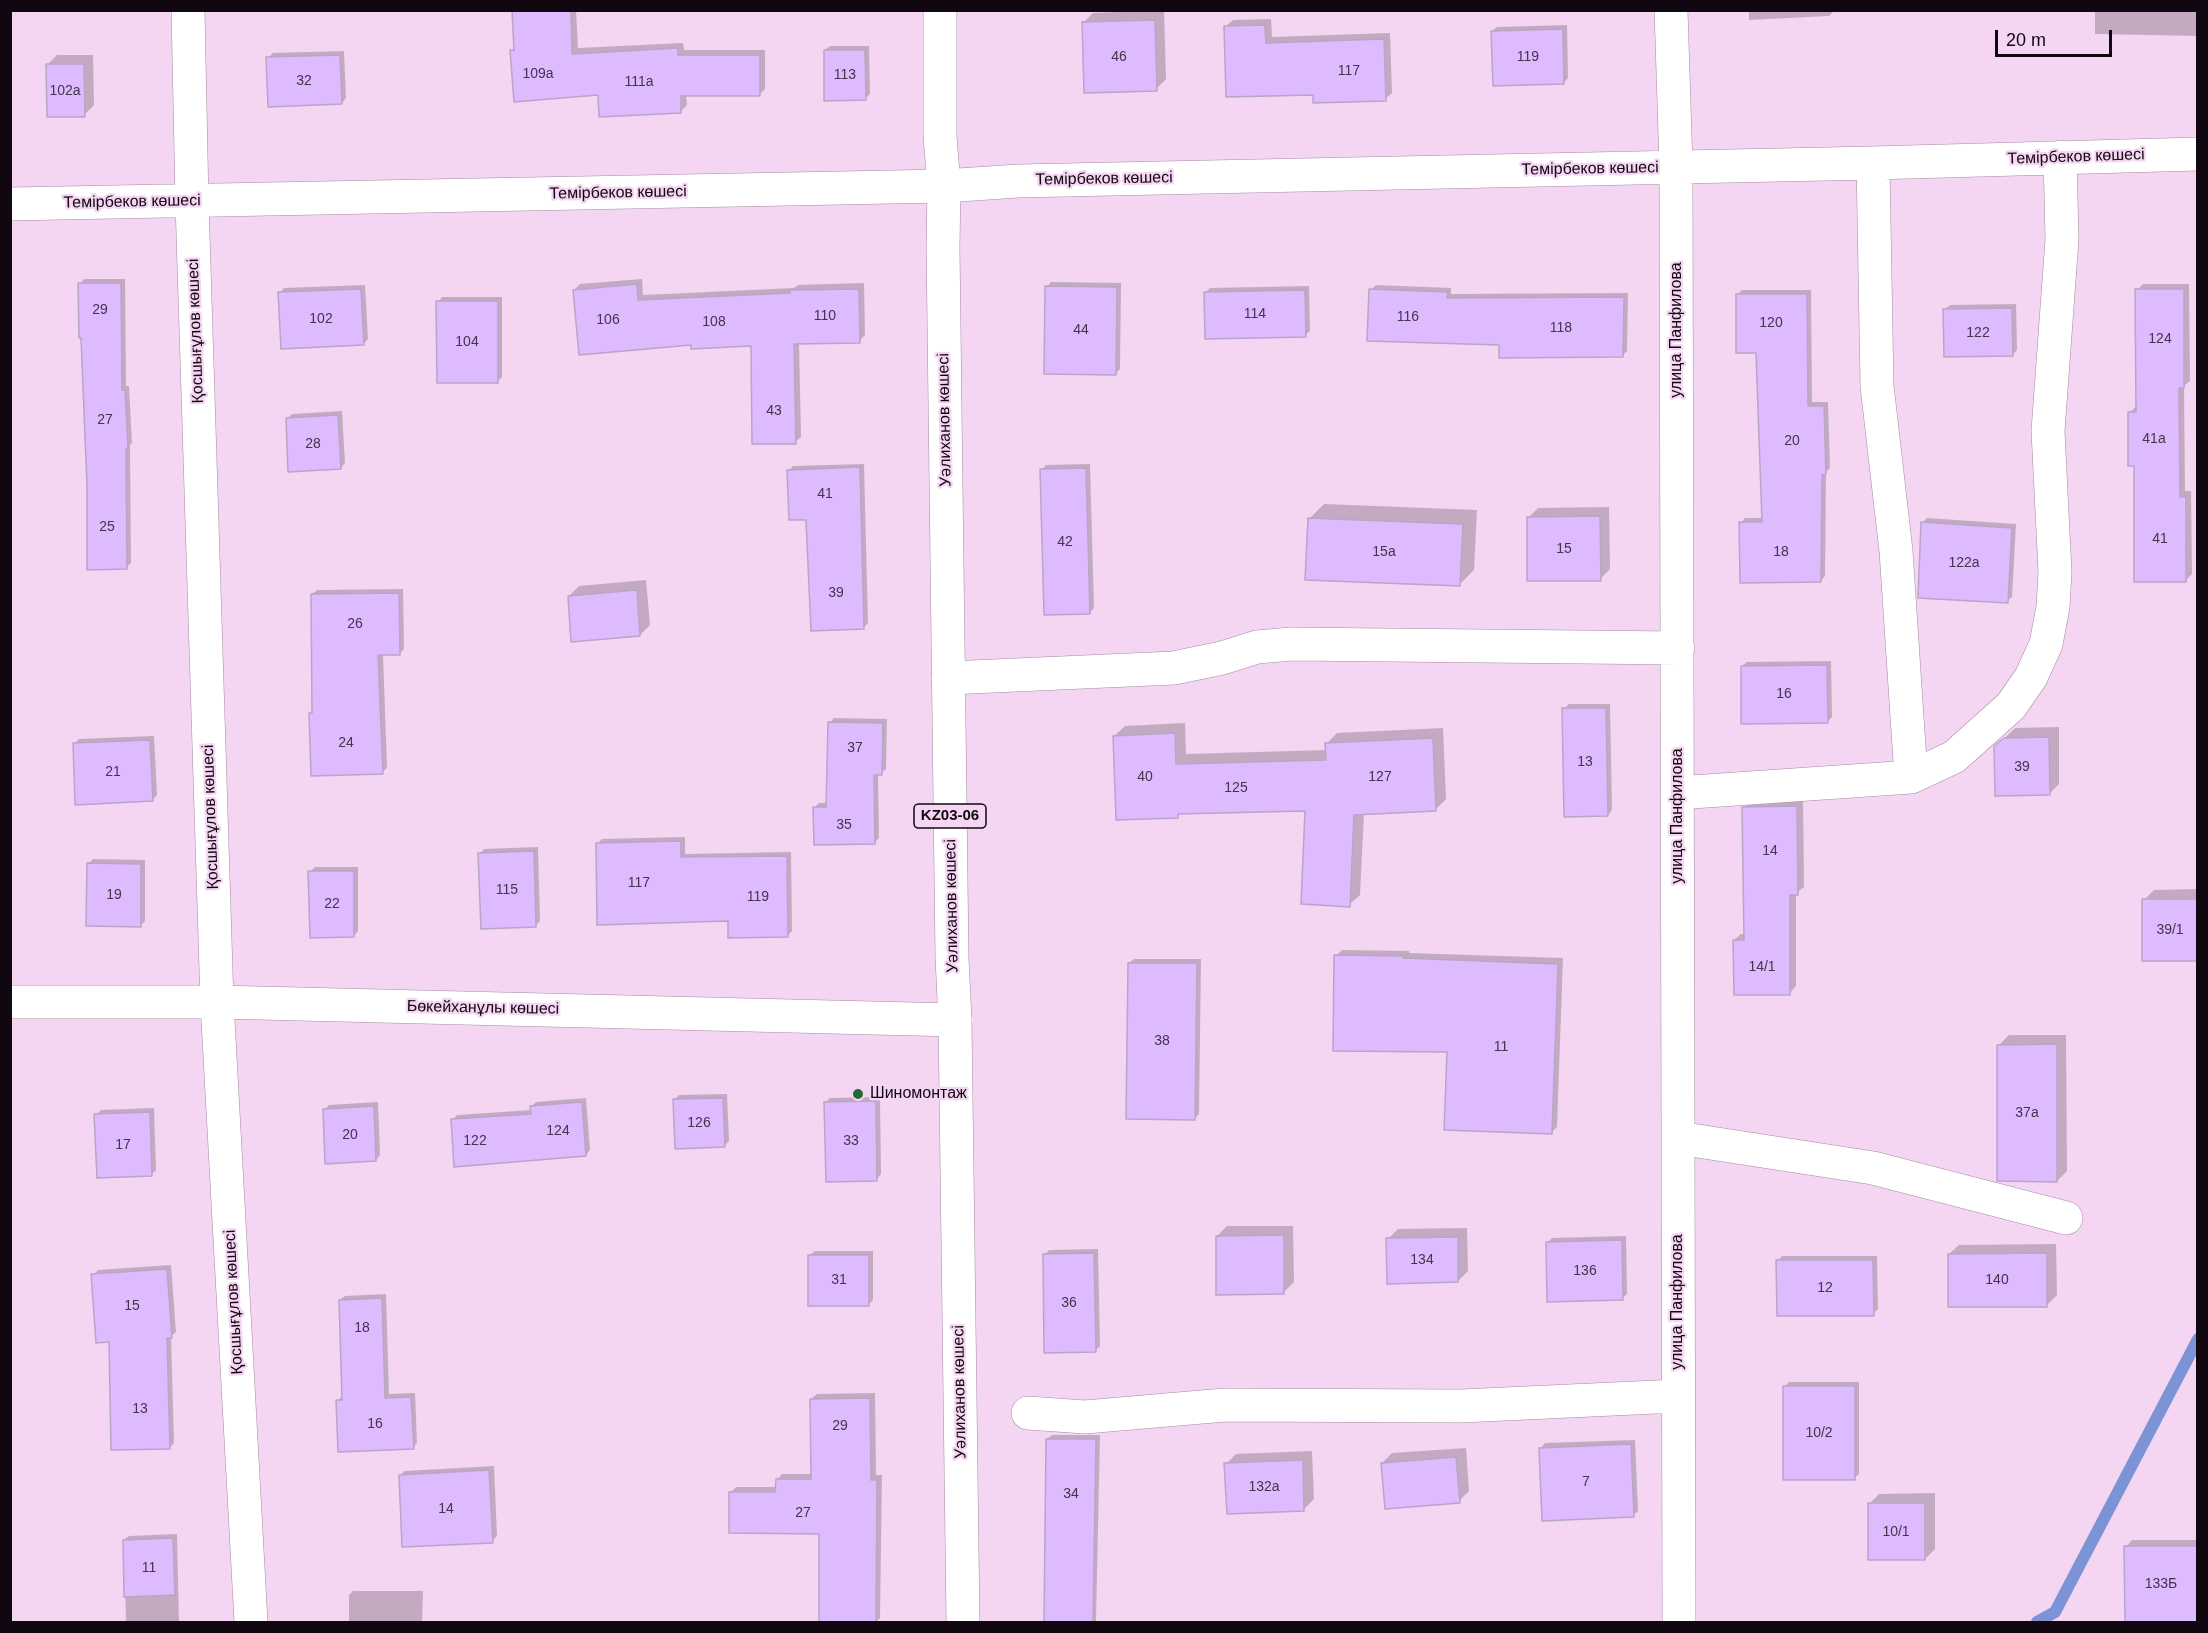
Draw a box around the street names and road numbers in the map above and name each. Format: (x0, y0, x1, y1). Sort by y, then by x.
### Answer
street label: Темірбеков көшесі (2007, 145, 2145, 169)
street label: Темірбеков көшесі (1521, 158, 1659, 180)
street label: Темірбеков көшесі (1035, 168, 1173, 190)
street label: Темірбеков көшесі (549, 182, 687, 204)
street label: Темірбеков көшесі (63, 191, 201, 213)
street label: Қосшығұлов көшесі (184, 258, 208, 404)
street label: улица Панфилова (1667, 262, 1687, 398)
street label: Уәлиханов көшесі (934, 353, 956, 487)
street label: Қосшығұлов көшесі (199, 744, 223, 890)
street label: улица Панфилова (1668, 748, 1688, 884)
road number: KZ03-06 (914, 804, 986, 828)
street label: Уәлиханов көшесі (941, 839, 963, 973)
street label: Бөкейханұлы көшесі (407, 997, 559, 1019)
street label: Қосшығұлов көшесі (221, 1229, 247, 1375)
street label: улица Панфилова (1668, 1234, 1688, 1370)
street label: Уәлиханов көшесі (949, 1325, 971, 1459)

